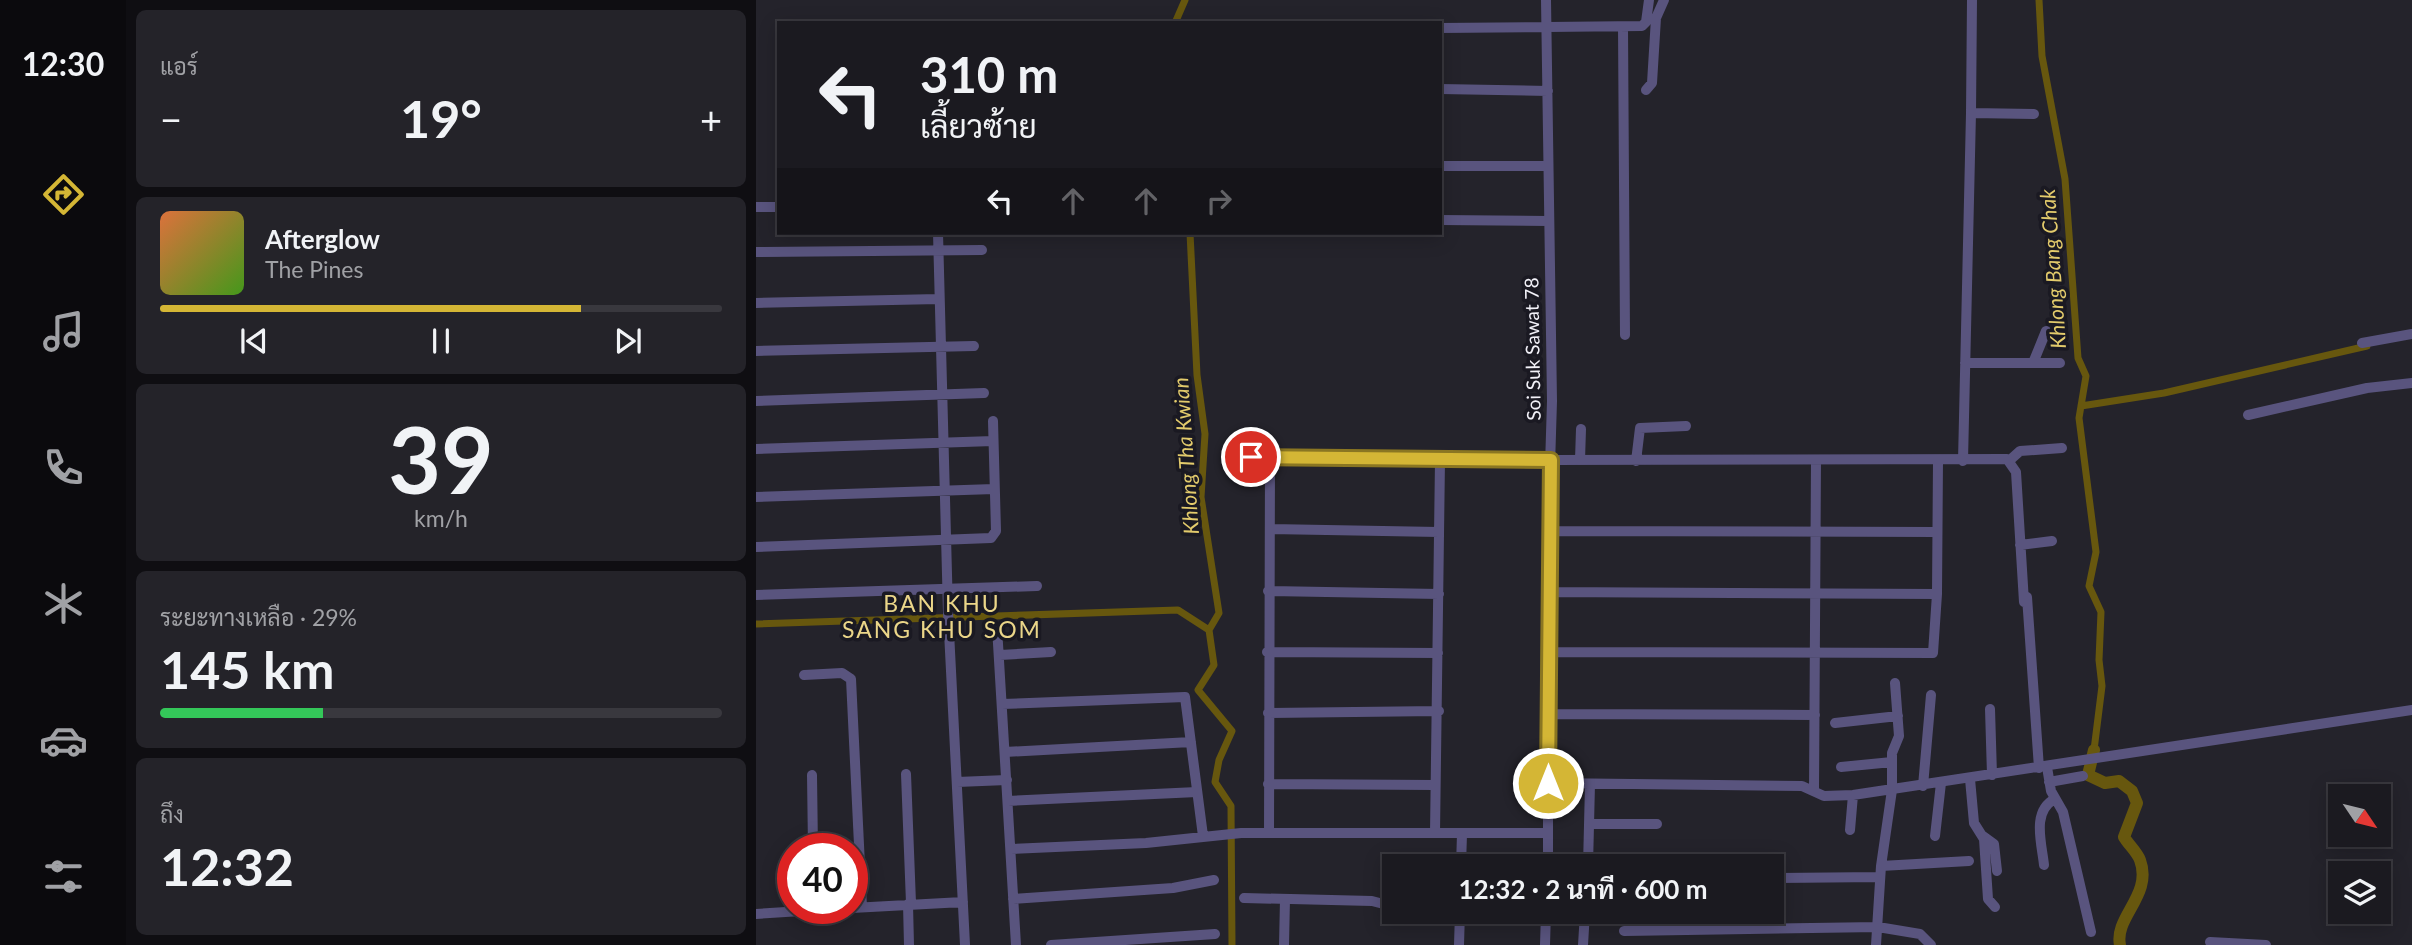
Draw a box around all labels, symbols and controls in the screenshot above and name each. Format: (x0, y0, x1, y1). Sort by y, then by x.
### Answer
text: 12:30 (22, 44, 104, 83)
text: 310 m (920, 45, 1058, 103)
icon: left (805, 49, 896, 140)
text: แอร์ (160, 52, 198, 80)
text: 19° (400, 87, 482, 149)
text: − (160, 96, 182, 142)
text: + (700, 96, 722, 142)
text: เลี้ยวซ้าย (920, 106, 1037, 145)
icon: directions (39, 170, 88, 219)
icon: left (981, 182, 1019, 220)
icon: ahead (1054, 182, 1092, 220)
icon: ahead (1127, 182, 1165, 220)
icon: right (1200, 182, 1238, 220)
water label: Khlong Bang Chak (2034, 187, 2070, 350)
text: Afterglow (265, 223, 380, 255)
text: The Pines (265, 255, 363, 283)
street label: Soi Suk Sawat 78 (1519, 277, 1545, 421)
icon: music (39, 307, 88, 356)
icon: previous (235, 322, 273, 360)
icon: pause (422, 322, 460, 360)
icon: next (609, 322, 647, 360)
water label: Khlong Tha Kwian (1167, 377, 1203, 535)
text: 39 (388, 404, 494, 513)
pin (1221, 427, 1281, 487)
icon: arrive (1232, 438, 1270, 476)
icon: phone (39, 443, 88, 492)
text: km/h (414, 504, 468, 532)
icon: climate (39, 579, 88, 628)
district label: BAN KHU SANG KHU SOM (842, 589, 1042, 643)
text: ระยะทางเหลือ · 29% (160, 603, 357, 631)
text: 145 km (160, 638, 334, 700)
icon: car (39, 716, 88, 765)
position arrow (1511, 746, 1585, 820)
north arrow (2328, 784, 2390, 847)
map controls (2328, 784, 2391, 924)
text: ถึง (160, 800, 184, 828)
speed limit sign: 40 (777, 833, 868, 924)
text: 12:32 (160, 835, 294, 897)
icon: filters (39, 852, 88, 901)
button: layers (2328, 861, 2391, 924)
text: 12:32 · 2 นาที · 600 m (1458, 873, 1708, 905)

